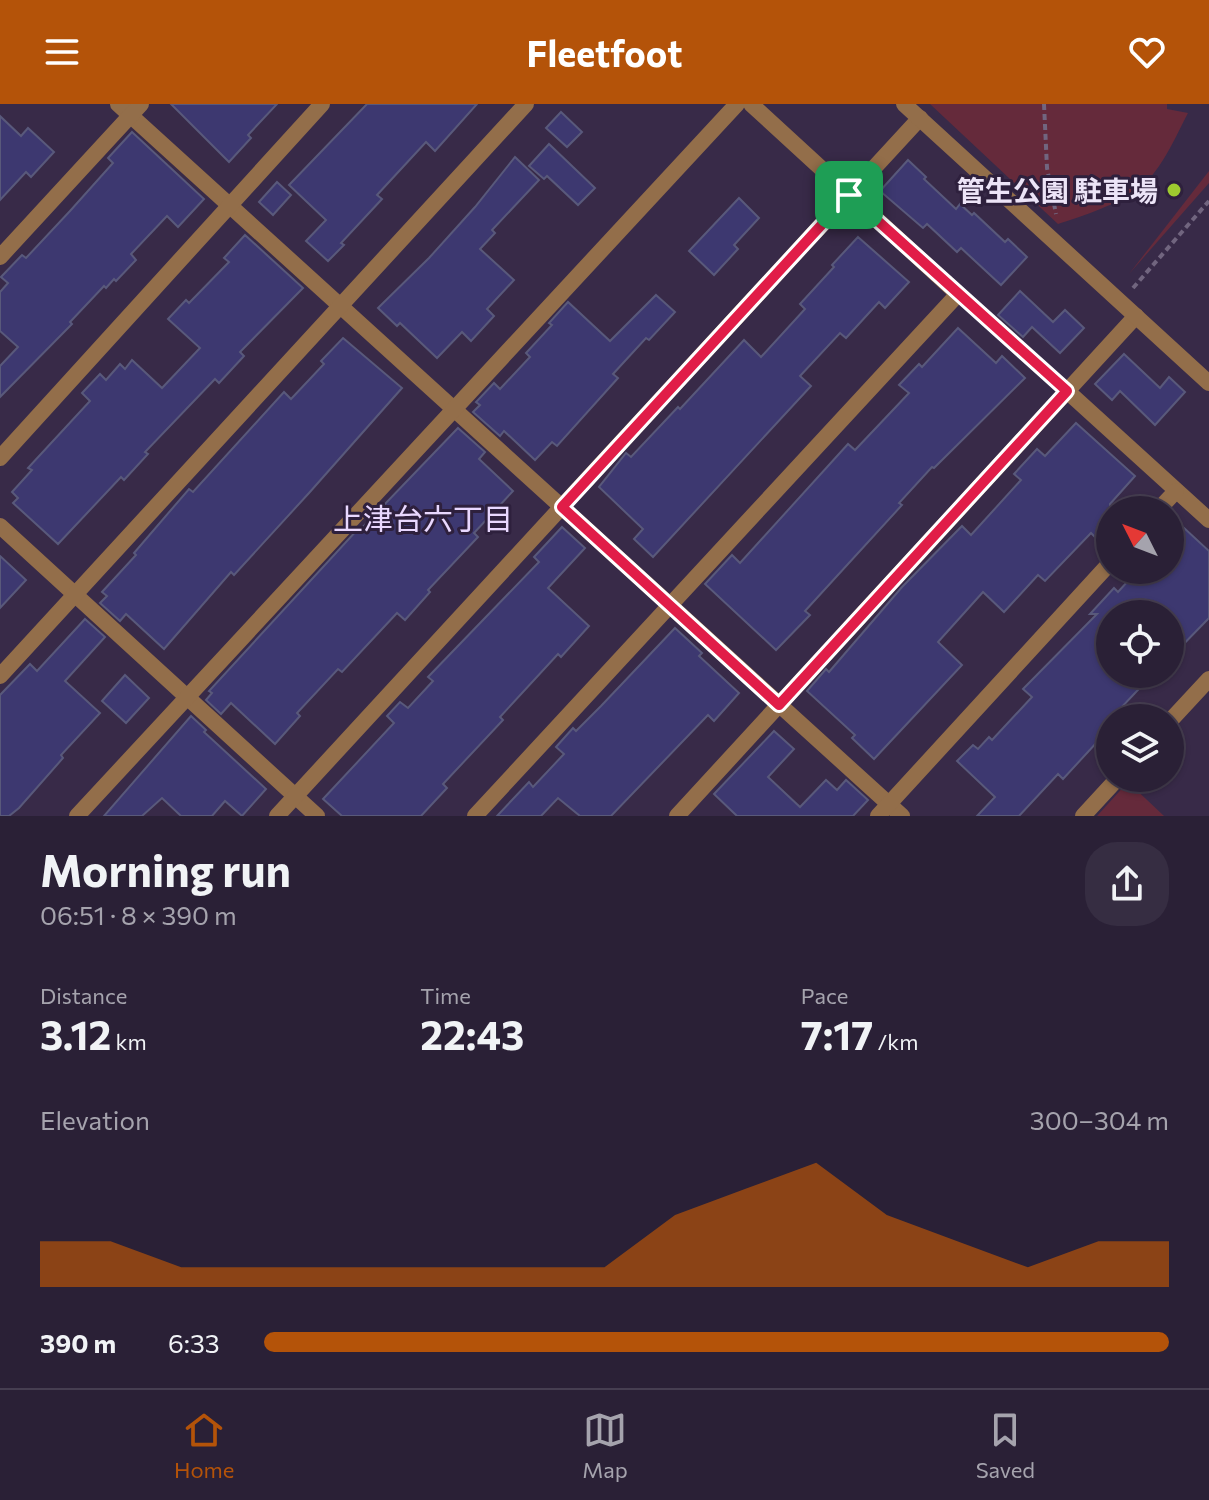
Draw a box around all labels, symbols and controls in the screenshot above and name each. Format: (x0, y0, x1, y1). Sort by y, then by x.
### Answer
icon: menu (40, 30, 84, 74)
text: Fleetfoot (527, 30, 682, 74)
icon: heart (1125, 30, 1169, 74)
pin (815, 161, 883, 229)
icon: arrive (827, 173, 871, 217)
place label: 管生公園 駐車場 (957, 173, 1158, 207)
marker: 管生公園 駐車場 (1165, 181, 1183, 199)
north arrow (1096, 496, 1184, 584)
map controls (1096, 496, 1184, 792)
district label: 上津台六丁目 (333, 499, 513, 536)
button: locate (1096, 600, 1184, 688)
button: layers (1096, 704, 1184, 792)
text: Morning run (40, 842, 291, 896)
button: share (1085, 842, 1169, 926)
text: 06:51 · 8 × 390 m (40, 899, 237, 930)
text: Distance (40, 982, 127, 1009)
text: Time (420, 982, 471, 1009)
text: Pace (801, 982, 848, 1009)
text: 3.12 (40, 1009, 111, 1058)
text: 22:43 (420, 1009, 524, 1058)
text: 7:17 (801, 1009, 873, 1058)
text: km (111, 1028, 147, 1055)
text: /km (873, 1028, 918, 1055)
text: Elevation (40, 1104, 150, 1135)
text: 300–304 m (1030, 1104, 1169, 1135)
text: 390 m (40, 1327, 116, 1358)
text: 6:33 (168, 1327, 220, 1358)
tab: Home (174, 1408, 234, 1483)
tab: Map (582, 1408, 628, 1483)
tab: Saved (976, 1408, 1035, 1483)

